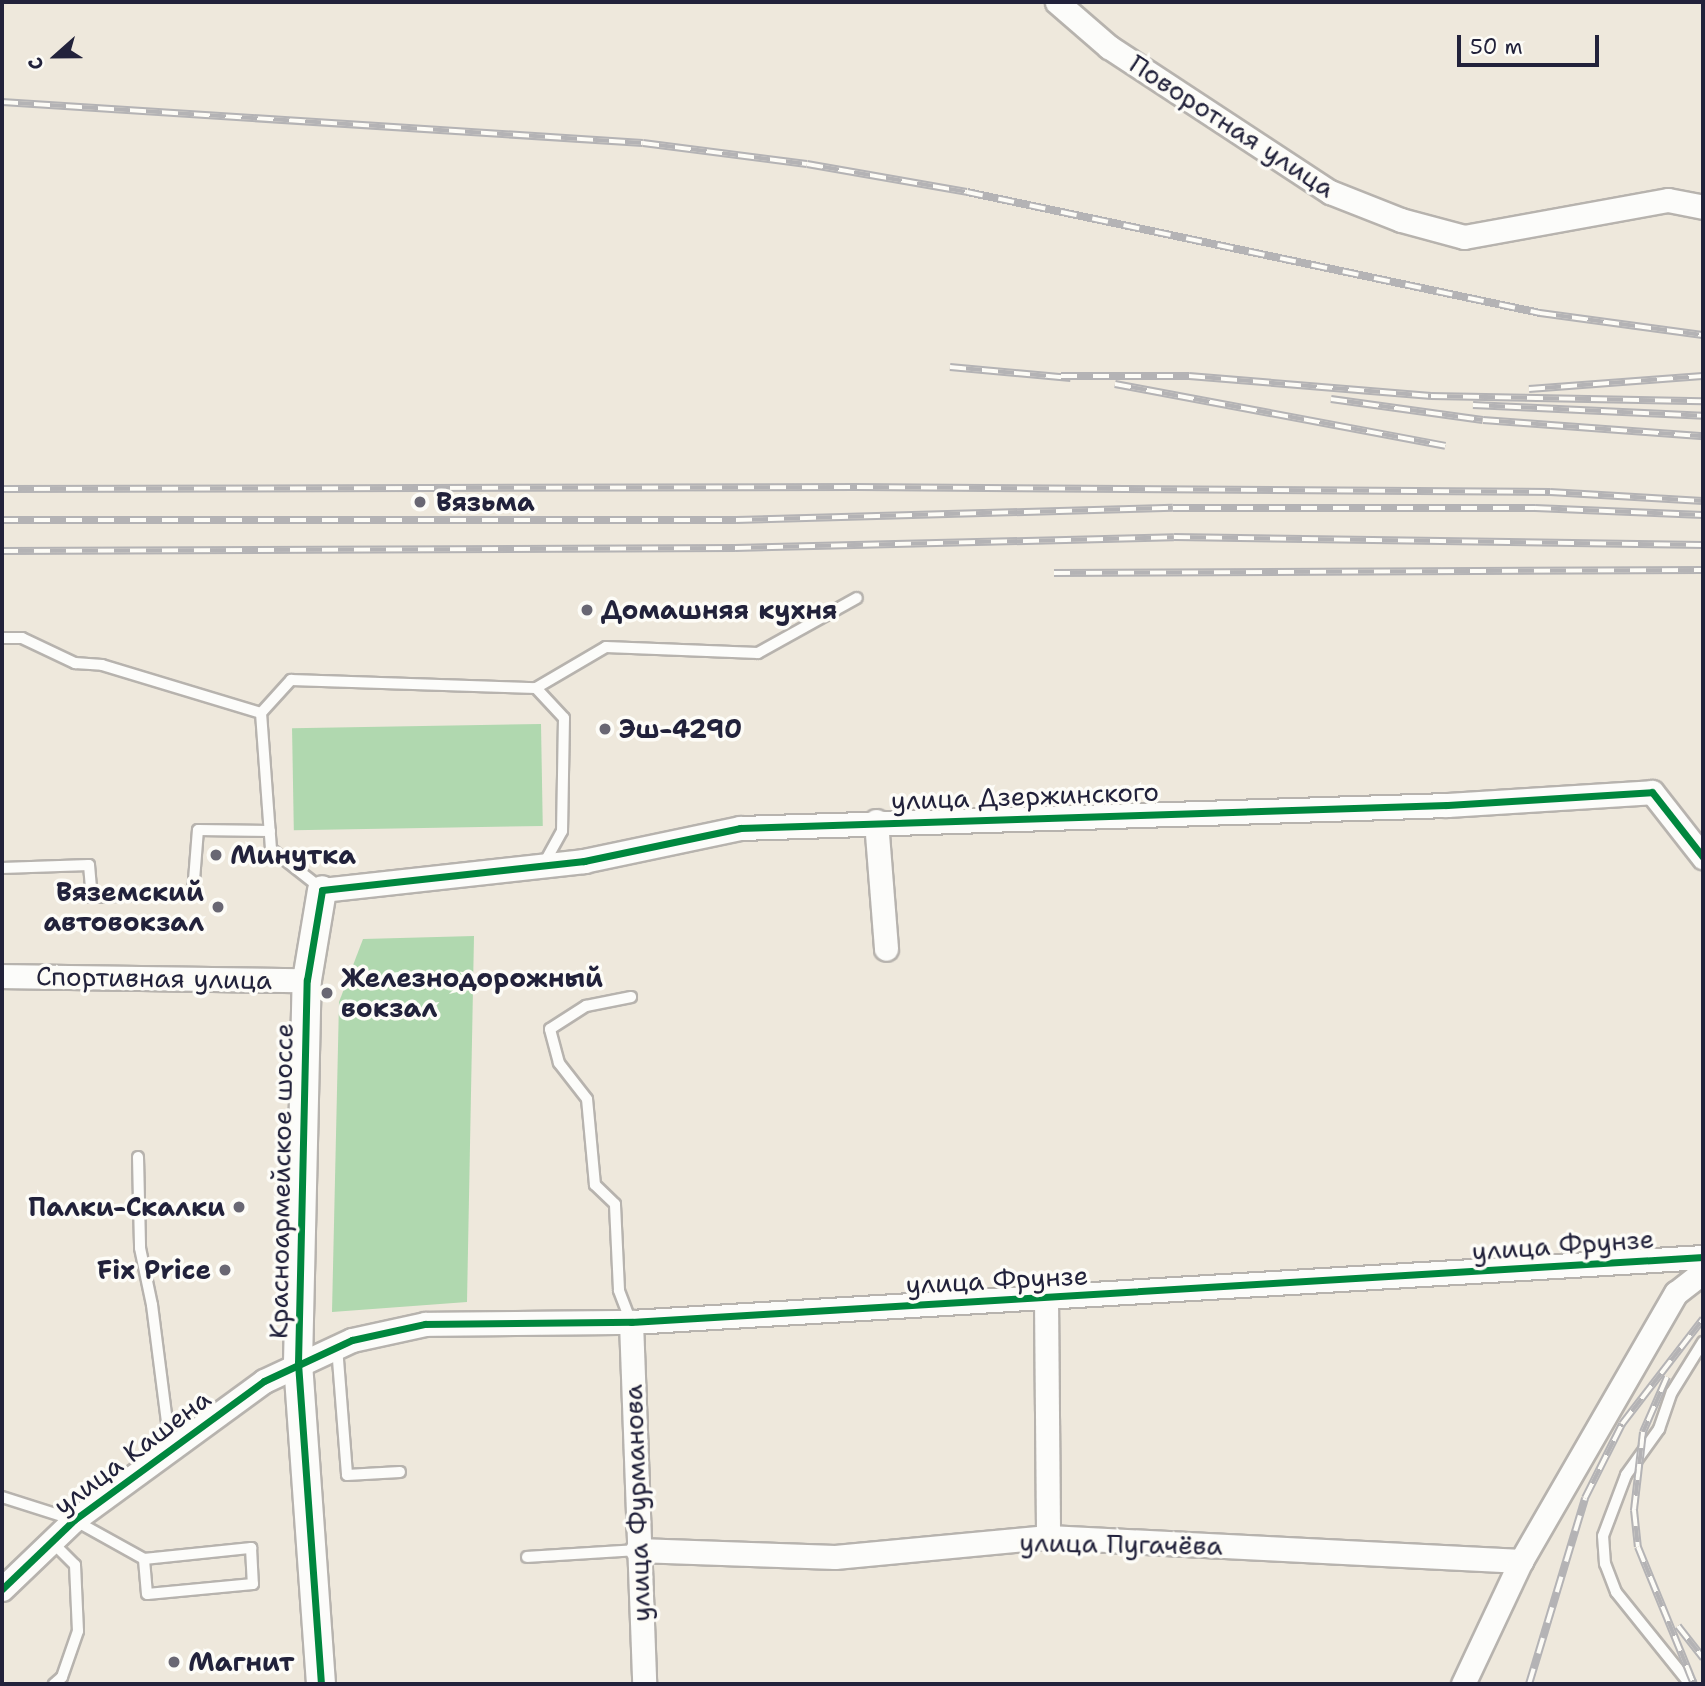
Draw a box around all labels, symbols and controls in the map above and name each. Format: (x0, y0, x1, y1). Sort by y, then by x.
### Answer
north arrow (21, 21, 91, 91)
scale bar (1460, 21, 1602, 65)
text: 50 m (1470, 33, 1523, 61)
street label: Поворотная улица (1124, 48, 1340, 204)
text: С (22, 54, 50, 74)
place label: Вязьма (436, 486, 535, 518)
marker: Вязьма (410, 492, 430, 512)
place label: Домашняя кухня (601, 594, 837, 626)
marker: Домашняя кухня (579, 602, 595, 618)
place label: Эш-4290 (619, 713, 742, 745)
marker: Эш-4290 (597, 721, 613, 737)
street label: улица Дзержинского (890, 776, 1160, 816)
place label: Минутка (230, 839, 356, 871)
marker: Минутка (208, 847, 224, 863)
place label: Вяземский автовокзал (43, 876, 204, 938)
marker: Вяземский автовокзал (210, 899, 226, 915)
street label: Спортивная улица (36, 960, 272, 996)
place label: Железнодорожный вокзал (341, 962, 603, 1024)
marker: Железнодорожный вокзал (319, 985, 335, 1001)
street label: Красноармейское шоссе (263, 1023, 299, 1339)
place label: Палки-Скалки (28, 1191, 225, 1223)
marker: Палки-Скалки (231, 1199, 247, 1215)
street label: улица Фрунзе (1471, 1223, 1655, 1267)
place label: Fix Price (97, 1254, 211, 1286)
street label: улица Фрунзе (905, 1260, 1089, 1300)
marker: Fix Price (217, 1262, 233, 1278)
street label: улица Кашена (47, 1383, 217, 1521)
street label: улица Фурманова (617, 1384, 657, 1622)
street label: улица Пугачёва (1019, 1527, 1223, 1561)
place label: Магнит (188, 1646, 294, 1678)
marker: Магнит (166, 1654, 182, 1670)

